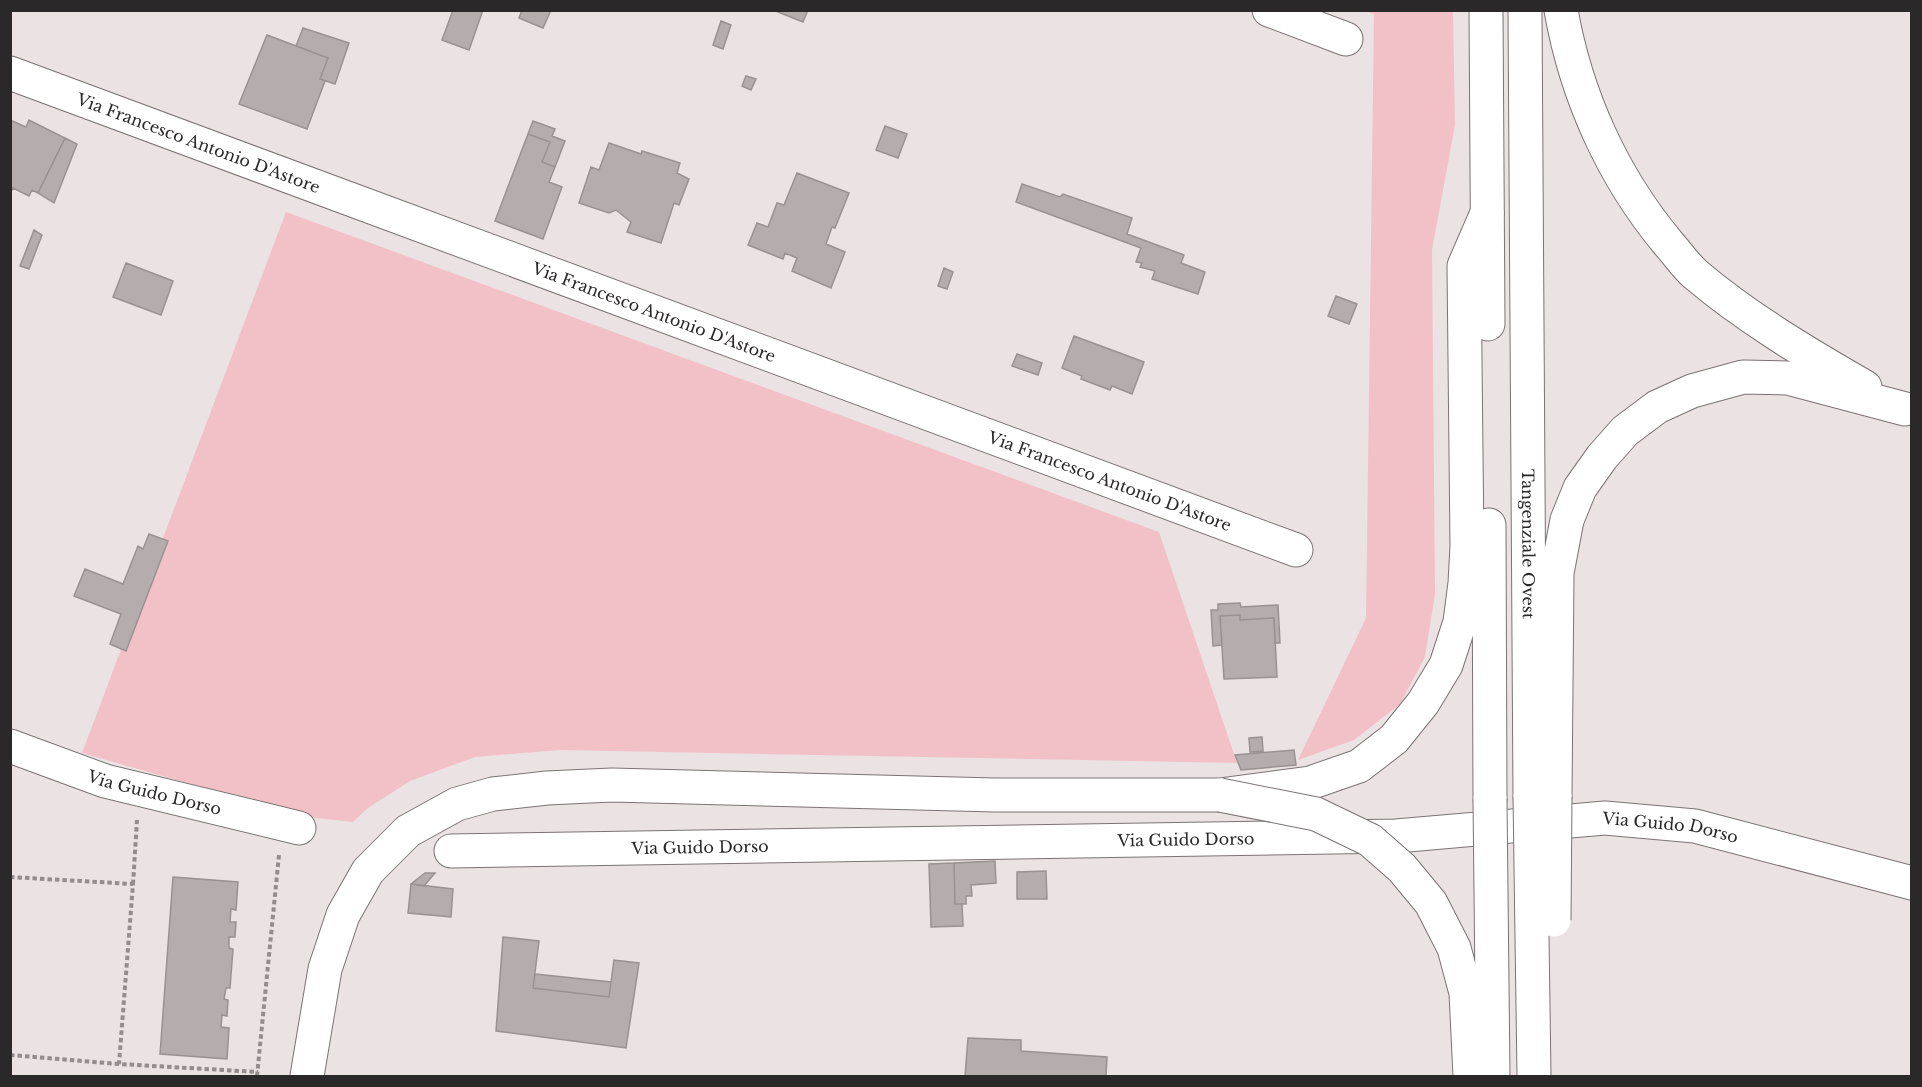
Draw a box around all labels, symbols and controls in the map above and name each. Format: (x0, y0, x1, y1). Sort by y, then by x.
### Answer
street label: Via Francesco Antonio D'Astore (73, 88, 323, 197)
street label: Via Francesco Antonio D'Astore (529, 257, 779, 366)
street label: Via Francesco Antonio D'Astore (984, 426, 1234, 535)
street label: Tangenziale Ovest (1518, 469, 1539, 619)
street label: Via Guido Dorso (84, 765, 223, 819)
street label: Via Guido Dorso (1601, 808, 1740, 847)
street label: Via Guido Dorso (1116, 828, 1255, 850)
street label: Via Guido Dorso (630, 836, 769, 858)

